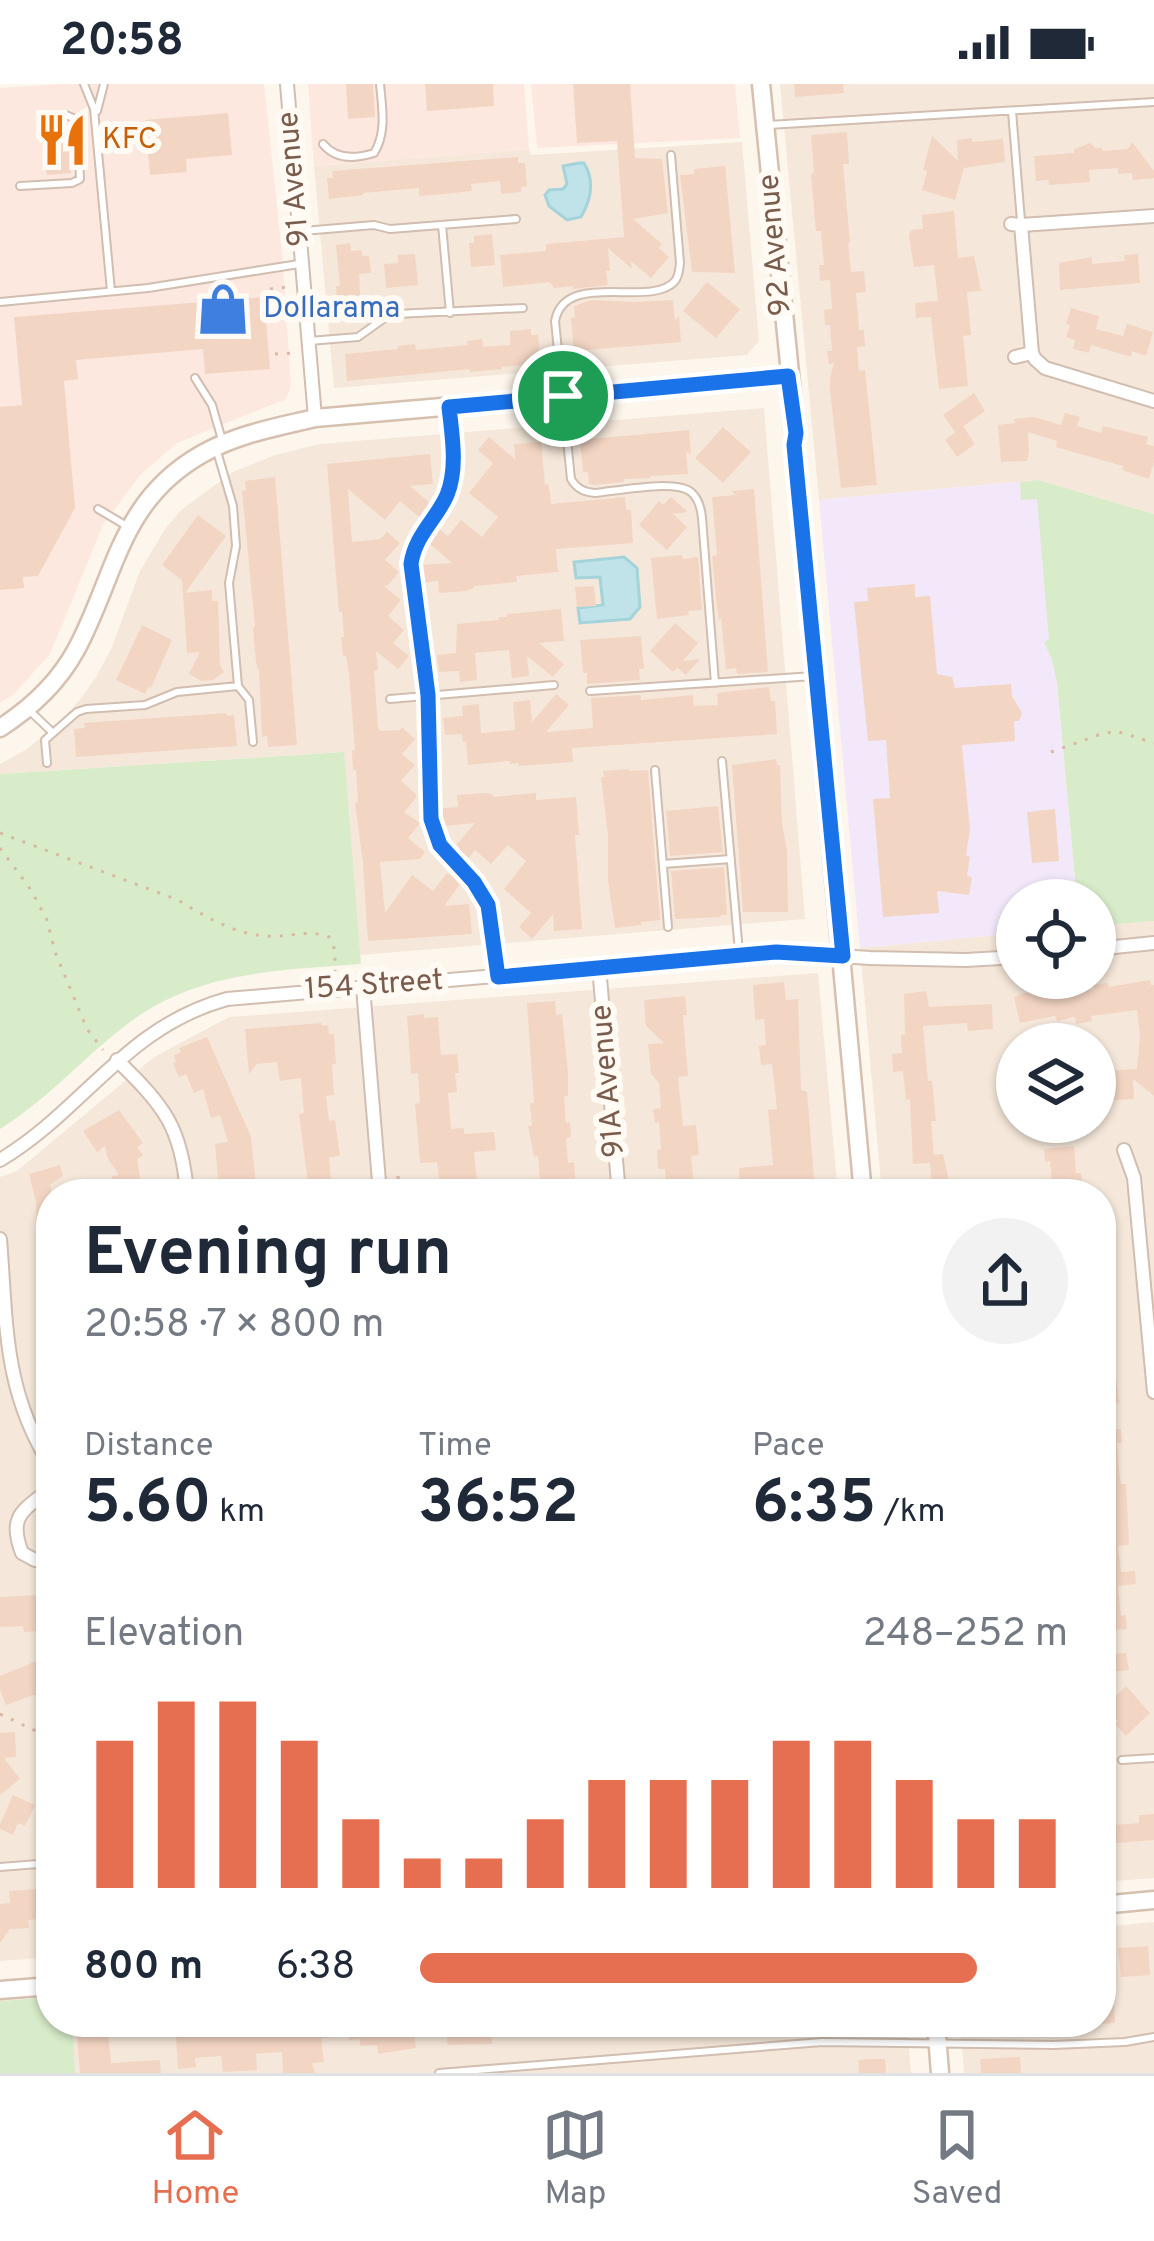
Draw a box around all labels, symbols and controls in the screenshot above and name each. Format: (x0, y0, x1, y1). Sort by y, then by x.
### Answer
text: 20:58 (60, 14, 184, 71)
street label: 91 Avenue (271, 110, 319, 248)
restaurant icon: KFC (33, 111, 91, 169)
place label: KFC (102, 122, 157, 159)
street label: 92 Avenue (751, 172, 801, 318)
shop icon: Dollarama (194, 280, 252, 338)
place label: Dollarama (263, 291, 400, 328)
pin (512, 345, 614, 447)
icon: arrive (530, 363, 596, 429)
map controls (996, 879, 1116, 1143)
button: locate (996, 879, 1116, 999)
street label: 154 Street (304, 963, 444, 1009)
street label: 91A Avenue (584, 1003, 634, 1159)
button: layers (996, 1023, 1116, 1143)
text: Evening run (84, 1215, 452, 1298)
button: share (942, 1218, 1068, 1344)
text: 20:58 · 7 × 800 m (84, 1302, 384, 1351)
text: Distance (84, 1426, 214, 1468)
text: Time (418, 1426, 492, 1468)
text: Pace (752, 1426, 825, 1468)
text: 5.60 (84, 1468, 212, 1544)
text: 36:52 (418, 1468, 579, 1544)
text: 6:35 (752, 1468, 876, 1544)
text: km (212, 1492, 265, 1534)
text: /km (876, 1492, 945, 1534)
text: Elevation (84, 1611, 244, 1660)
text: 248–252 m (863, 1611, 1068, 1660)
text: 800 m (84, 1944, 203, 1993)
text: 6:38 (276, 1944, 355, 1993)
tab: Home (152, 2102, 239, 2216)
tab: Map (542, 2102, 608, 2216)
tab: Saved (912, 2102, 1002, 2216)

